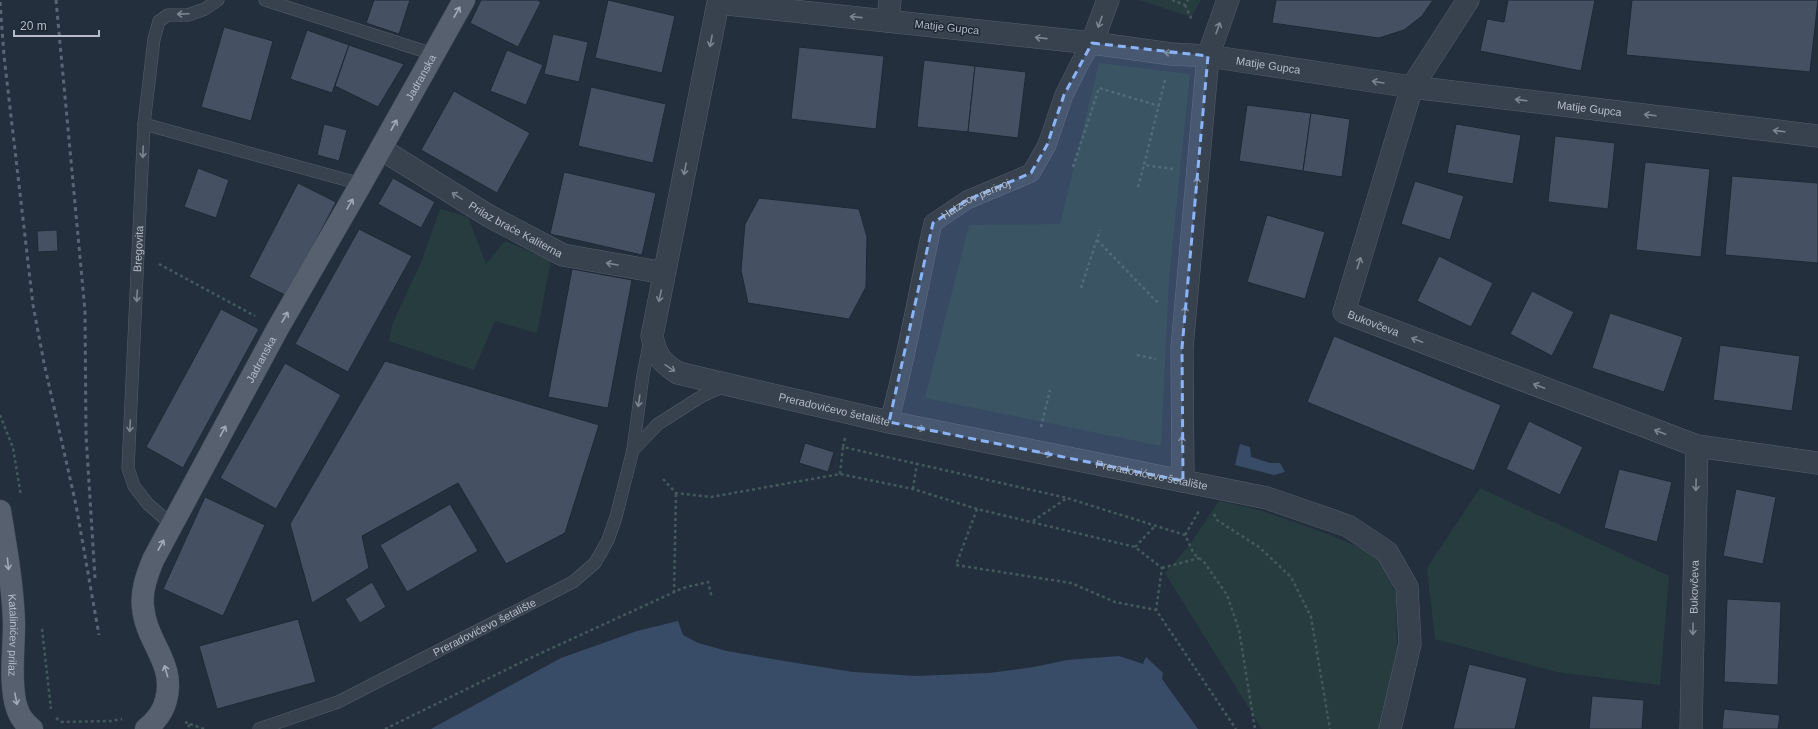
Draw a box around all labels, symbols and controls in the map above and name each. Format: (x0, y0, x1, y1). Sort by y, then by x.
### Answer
one-way arrow (454, 6, 461, 18)
one-way arrow (177, 11, 190, 18)
scale bar (14, 12, 99, 38)
one-way arrow (850, 14, 863, 21)
one-way arrow (1095, 15, 1103, 27)
street label: Matije Gupca (914, 18, 981, 36)
text: 20 m (20, 19, 47, 33)
one-way arrow (1215, 22, 1222, 35)
one-way arrow (706, 34, 714, 47)
one-way arrow (1034, 34, 1047, 42)
one-way arrow (1164, 50, 1177, 57)
street label: Jadranska (403, 52, 439, 103)
street label: Matije Gupca (1235, 54, 1302, 76)
one-way arrow (1372, 77, 1385, 85)
one-way arrow (1515, 96, 1528, 104)
street label: Matije Gupca (1556, 99, 1623, 118)
one-way arrow (1644, 112, 1657, 119)
one-way arrow (390, 119, 398, 131)
one-way arrow (1773, 127, 1786, 135)
one-way arrow (139, 145, 147, 158)
one-way arrow (681, 162, 689, 175)
street label: Hatzeov perivoj (939, 177, 1012, 222)
one-way arrow (1193, 177, 1200, 190)
one-way arrow (451, 192, 462, 200)
one-way arrow (346, 198, 354, 210)
street label: Prilaz braće Kaliterna (467, 199, 565, 260)
street label: Bregovita (131, 225, 145, 272)
one-way arrow (1356, 256, 1363, 269)
one-way arrow (606, 260, 619, 268)
one-way arrow (133, 289, 140, 302)
one-way arrow (655, 289, 663, 302)
one-way arrow (1181, 306, 1189, 319)
street label: Bukovčeva (1346, 308, 1402, 339)
one-way arrow (282, 311, 289, 323)
street label: Jadranska (244, 333, 279, 385)
one-way arrow (1412, 335, 1424, 343)
one-way arrow (665, 364, 676, 372)
one-way arrow (1533, 382, 1545, 390)
street label: Preradovićevo šetalište (778, 391, 891, 428)
one-way arrow (635, 394, 643, 407)
one-way arrow (126, 419, 134, 432)
one-way arrow (912, 424, 925, 432)
one-way arrow (220, 425, 227, 437)
one-way arrow (1655, 428, 1667, 436)
one-way arrow (1178, 436, 1186, 449)
one-way arrow (1039, 450, 1052, 458)
street label: Preradovićevo šetalište (1095, 458, 1209, 492)
one-way arrow (1692, 478, 1700, 491)
one-way arrow (157, 539, 165, 551)
one-way arrow (4, 557, 12, 570)
street label: Bukovčeva (1687, 559, 1701, 614)
street label: Katalinićev prilaz (6, 593, 20, 676)
street label: Preradovićevo šetalište (431, 596, 538, 658)
one-way arrow (1689, 622, 1697, 635)
one-way arrow (162, 665, 169, 678)
one-way arrow (12, 692, 20, 705)

